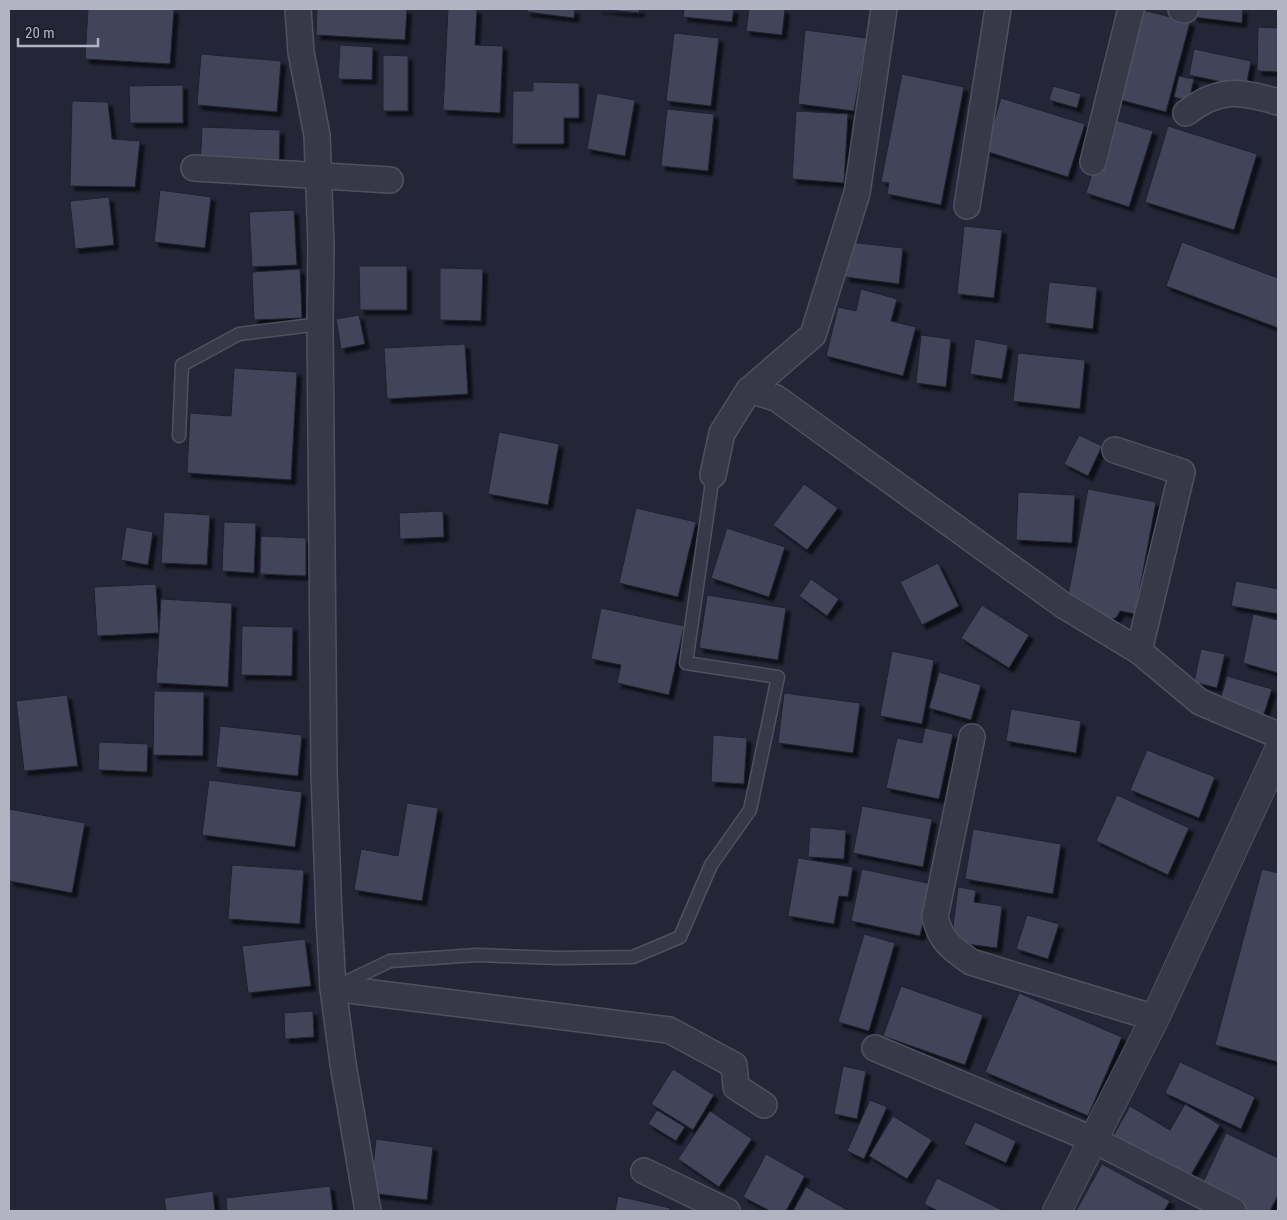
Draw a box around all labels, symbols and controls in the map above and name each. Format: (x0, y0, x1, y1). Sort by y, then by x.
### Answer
scale bar (18, 15, 98, 47)
text: 20 m (25, 24, 55, 42)

